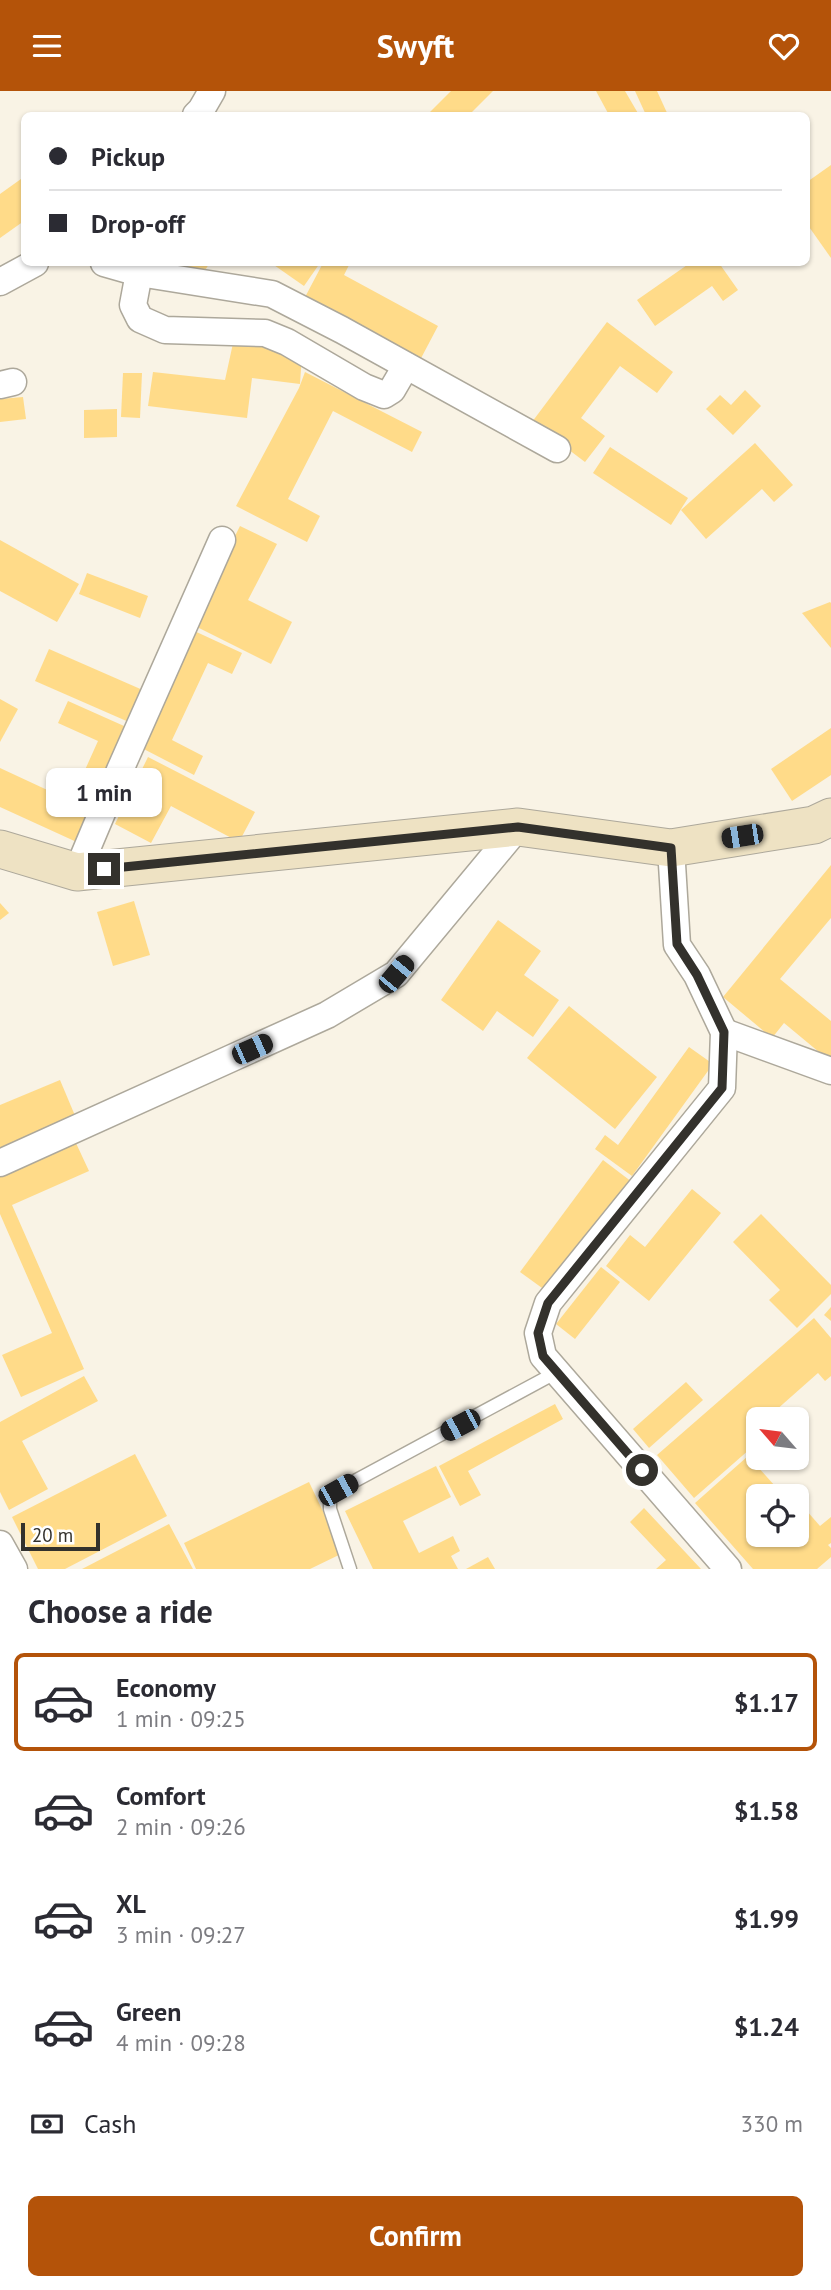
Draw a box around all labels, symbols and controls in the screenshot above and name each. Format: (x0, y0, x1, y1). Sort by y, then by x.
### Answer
text: Swyft (377, 25, 454, 67)
icon: menu (28, 27, 66, 65)
icon: heart (765, 27, 803, 65)
text: Pickup (91, 140, 165, 173)
text: Drop-off (91, 207, 185, 240)
callout: 1 min (46, 767, 162, 817)
text: 1 min (76, 778, 132, 807)
car (720, 822, 765, 850)
route end (88, 853, 120, 885)
car (375, 951, 418, 997)
car (229, 1031, 276, 1067)
car (437, 1406, 484, 1444)
north arrow (746, 1407, 808, 1470)
map controls (746, 1407, 809, 1547)
route start (626, 1454, 658, 1486)
car (315, 1471, 362, 1509)
button: locate (746, 1484, 809, 1547)
scale bar (21, 1520, 100, 1552)
text: 20 m (32, 1523, 73, 1547)
text: Choose a ride (28, 1590, 213, 1632)
icon: car (32, 1671, 95, 1734)
text: Economy (116, 1671, 216, 1704)
text: $1.17 (734, 1686, 799, 1719)
text: 1 min · 09:25 (116, 1704, 246, 1733)
icon: car (32, 1779, 95, 1842)
text: Comfort (116, 1779, 206, 1812)
text: $1.58 (734, 1794, 799, 1827)
text: 2 min · 09:26 (116, 1812, 246, 1841)
icon: car (32, 1887, 95, 1950)
text: XL (116, 1887, 146, 1920)
text: $1.99 (734, 1902, 799, 1935)
text: 3 min · 09:27 (116, 1920, 246, 1949)
icon: car (32, 1995, 95, 2058)
text: Green (116, 1995, 181, 2028)
text: $1.24 (734, 2010, 799, 2043)
text: 4 min · 09:28 (116, 2028, 246, 2057)
icon: cash (28, 2105, 66, 2143)
text: Cash (84, 2107, 136, 2140)
text: 330 m (741, 2109, 803, 2138)
button: Confirm (28, 2196, 803, 2276)

